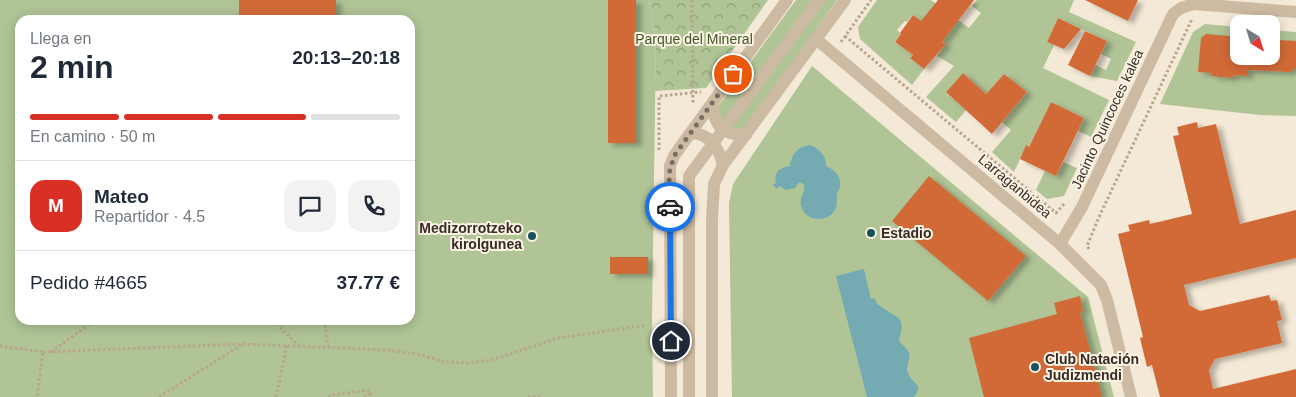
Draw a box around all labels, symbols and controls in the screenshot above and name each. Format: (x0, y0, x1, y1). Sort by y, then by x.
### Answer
north arrow (1230, 15, 1280, 65)
map controls (1230, 15, 1280, 65)
text: Llega en (30, 30, 91, 47)
park label: Parque del Mineral (635, 31, 753, 47)
text: 20:13–20:18 (292, 47, 400, 68)
street label: Jacinto Quincoces kalea (1068, 47, 1146, 191)
text: 2 min (30, 49, 114, 85)
pin (712, 53, 754, 95)
icon: bag (719, 60, 747, 88)
text: En camino · 50 m (30, 128, 155, 145)
street label: Larraganbidea (975, 151, 1055, 221)
button: chat (284, 180, 336, 232)
button: phone (348, 180, 400, 232)
courier (645, 182, 695, 232)
text: Mateo (94, 186, 149, 207)
icon: car (656, 193, 684, 221)
text: M (48, 195, 64, 216)
text: Repartidor · 4.5 (94, 208, 205, 225)
place label: Medizorrotzeko kirolgunea (419, 220, 522, 252)
place label: Estadio (881, 225, 932, 241)
marker: Estadio (865, 227, 877, 239)
marker: Medizorrotzeko kirolgunea (526, 230, 538, 242)
text: Pedido #4665 (30, 272, 147, 293)
text: 37.77 € (337, 272, 400, 293)
pin (650, 320, 692, 362)
icon: home (657, 327, 685, 355)
place label: Club Natación Judizmendi (1045, 351, 1139, 383)
marker: Club Natación Judizmendi (1029, 361, 1041, 373)

